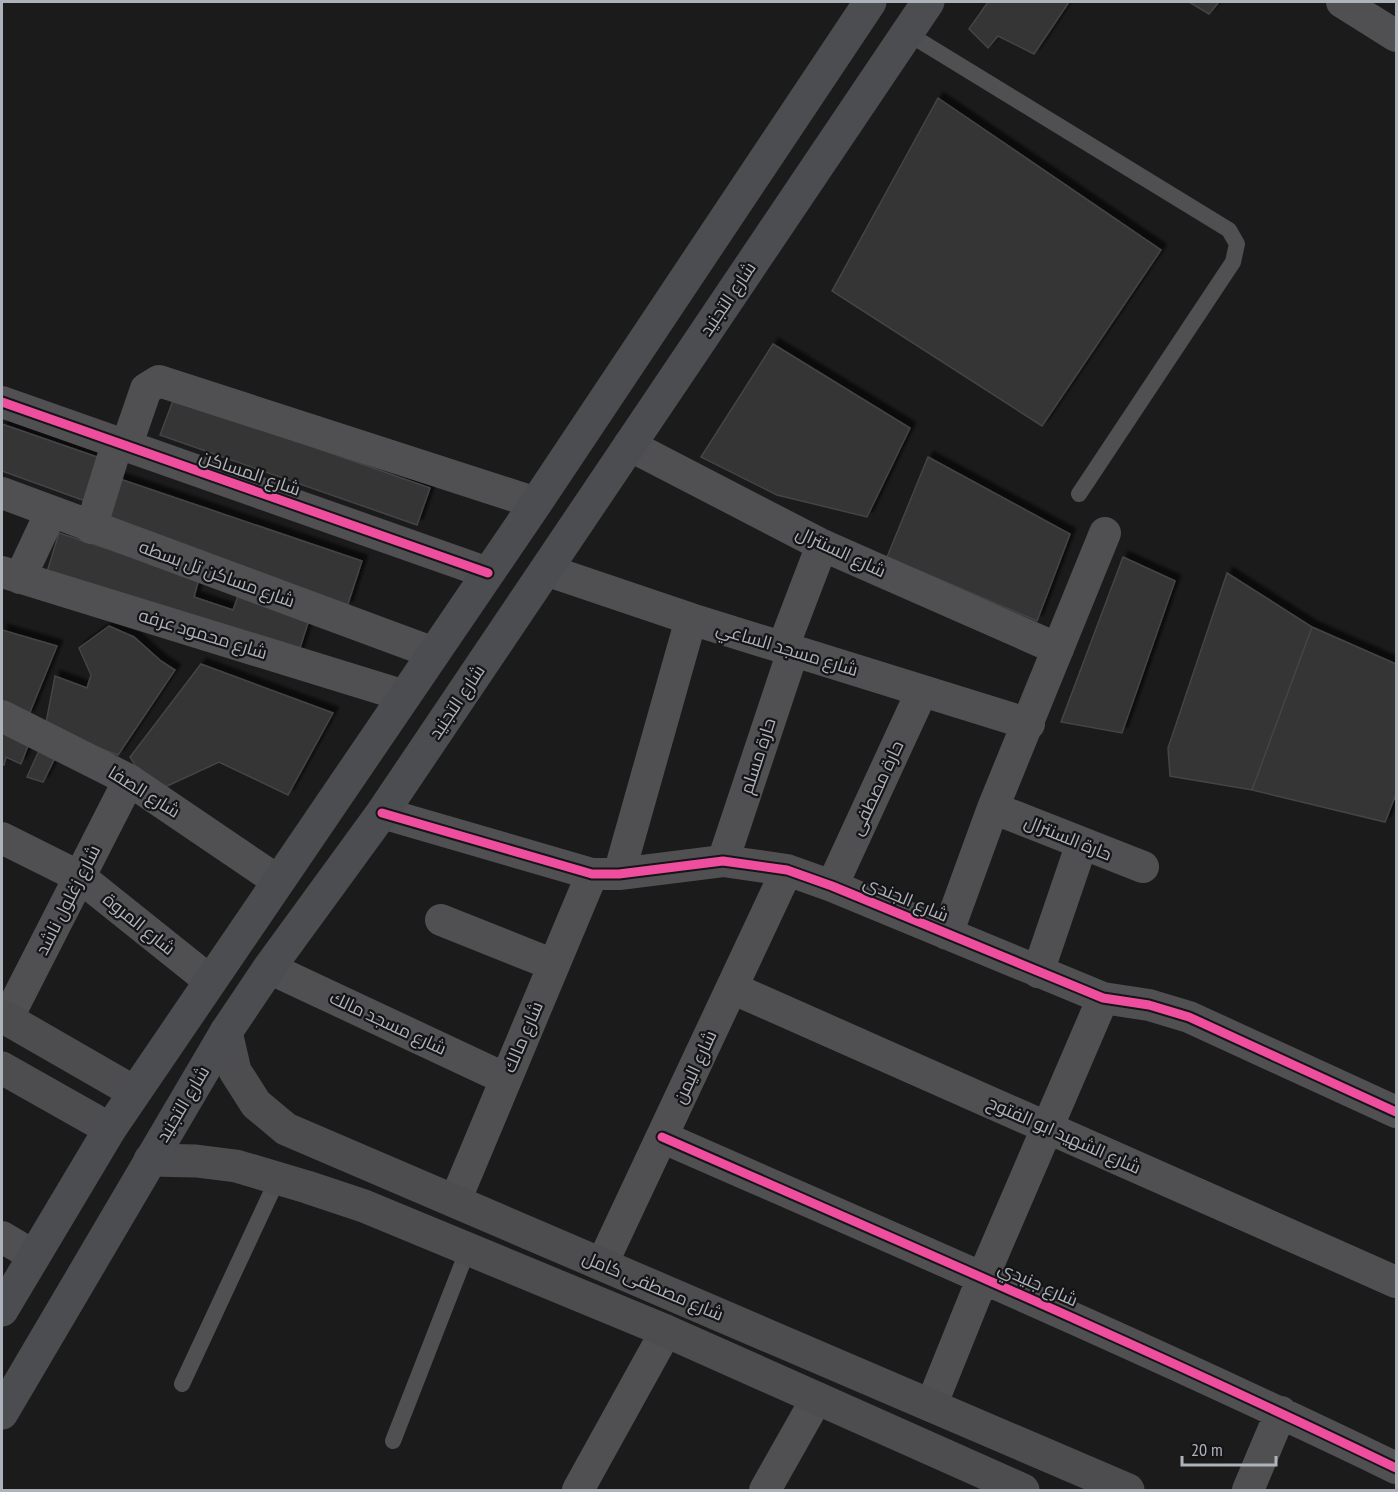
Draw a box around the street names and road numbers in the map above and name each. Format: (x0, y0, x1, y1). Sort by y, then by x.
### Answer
street label: شارع التجنيد (694, 257, 762, 341)
street label: شارع المساكن (196, 445, 304, 501)
street label: شارع السنترال (792, 521, 890, 583)
street label: شارع مساكن تل بسطه (136, 535, 298, 613)
street label: شارع محمود عرفه (136, 603, 270, 665)
street label: شارع مسجد الساعي (713, 616, 861, 684)
street label: شارع التجنيد (423, 660, 491, 744)
street label: حارة مسلم (734, 715, 782, 797)
street label: حارة مصطفى (845, 737, 909, 839)
street label: شارع الصفا (103, 760, 185, 824)
street label: حارة السنترال (1021, 810, 1115, 866)
street label: شارع زغلول ناشد (30, 841, 106, 959)
street label: شارع الجندى (860, 870, 952, 928)
street label: شارع المروة (98, 888, 180, 960)
street label: شارع مسجد مالك (326, 985, 450, 1061)
street label: شارع مالك (497, 998, 549, 1076)
street label: شارع اليمن (668, 1026, 722, 1108)
street label: شارع التجنيد (151, 1061, 215, 1147)
street label: شارع الشهيد ابو الفتوح (983, 1090, 1145, 1180)
street label: شارع مصطفى كامل (579, 1245, 727, 1327)
street label: شارع جنيدي (993, 1256, 1082, 1314)

